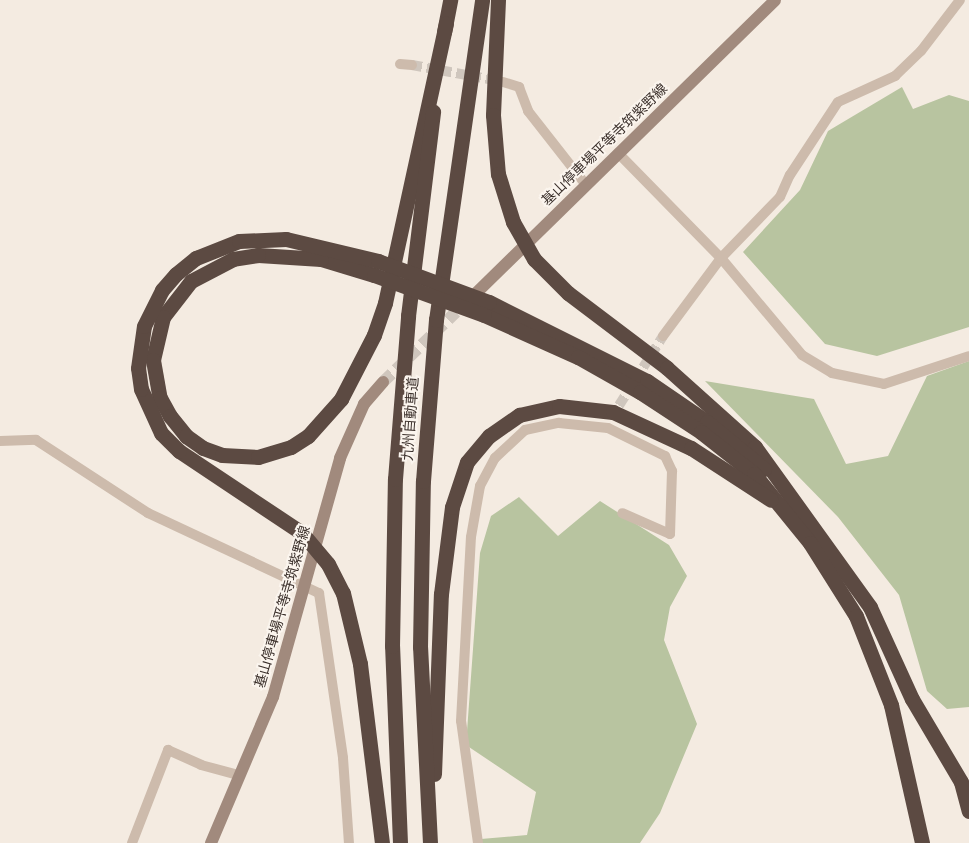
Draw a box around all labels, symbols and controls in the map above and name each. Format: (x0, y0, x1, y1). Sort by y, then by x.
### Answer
street label: 基山停車場平等寺筑紫野線 (539, 81, 671, 209)
street label: 九州自動車道 (400, 377, 422, 461)
street label: 基山停車場平等寺筑紫野線 (252, 524, 314, 690)

